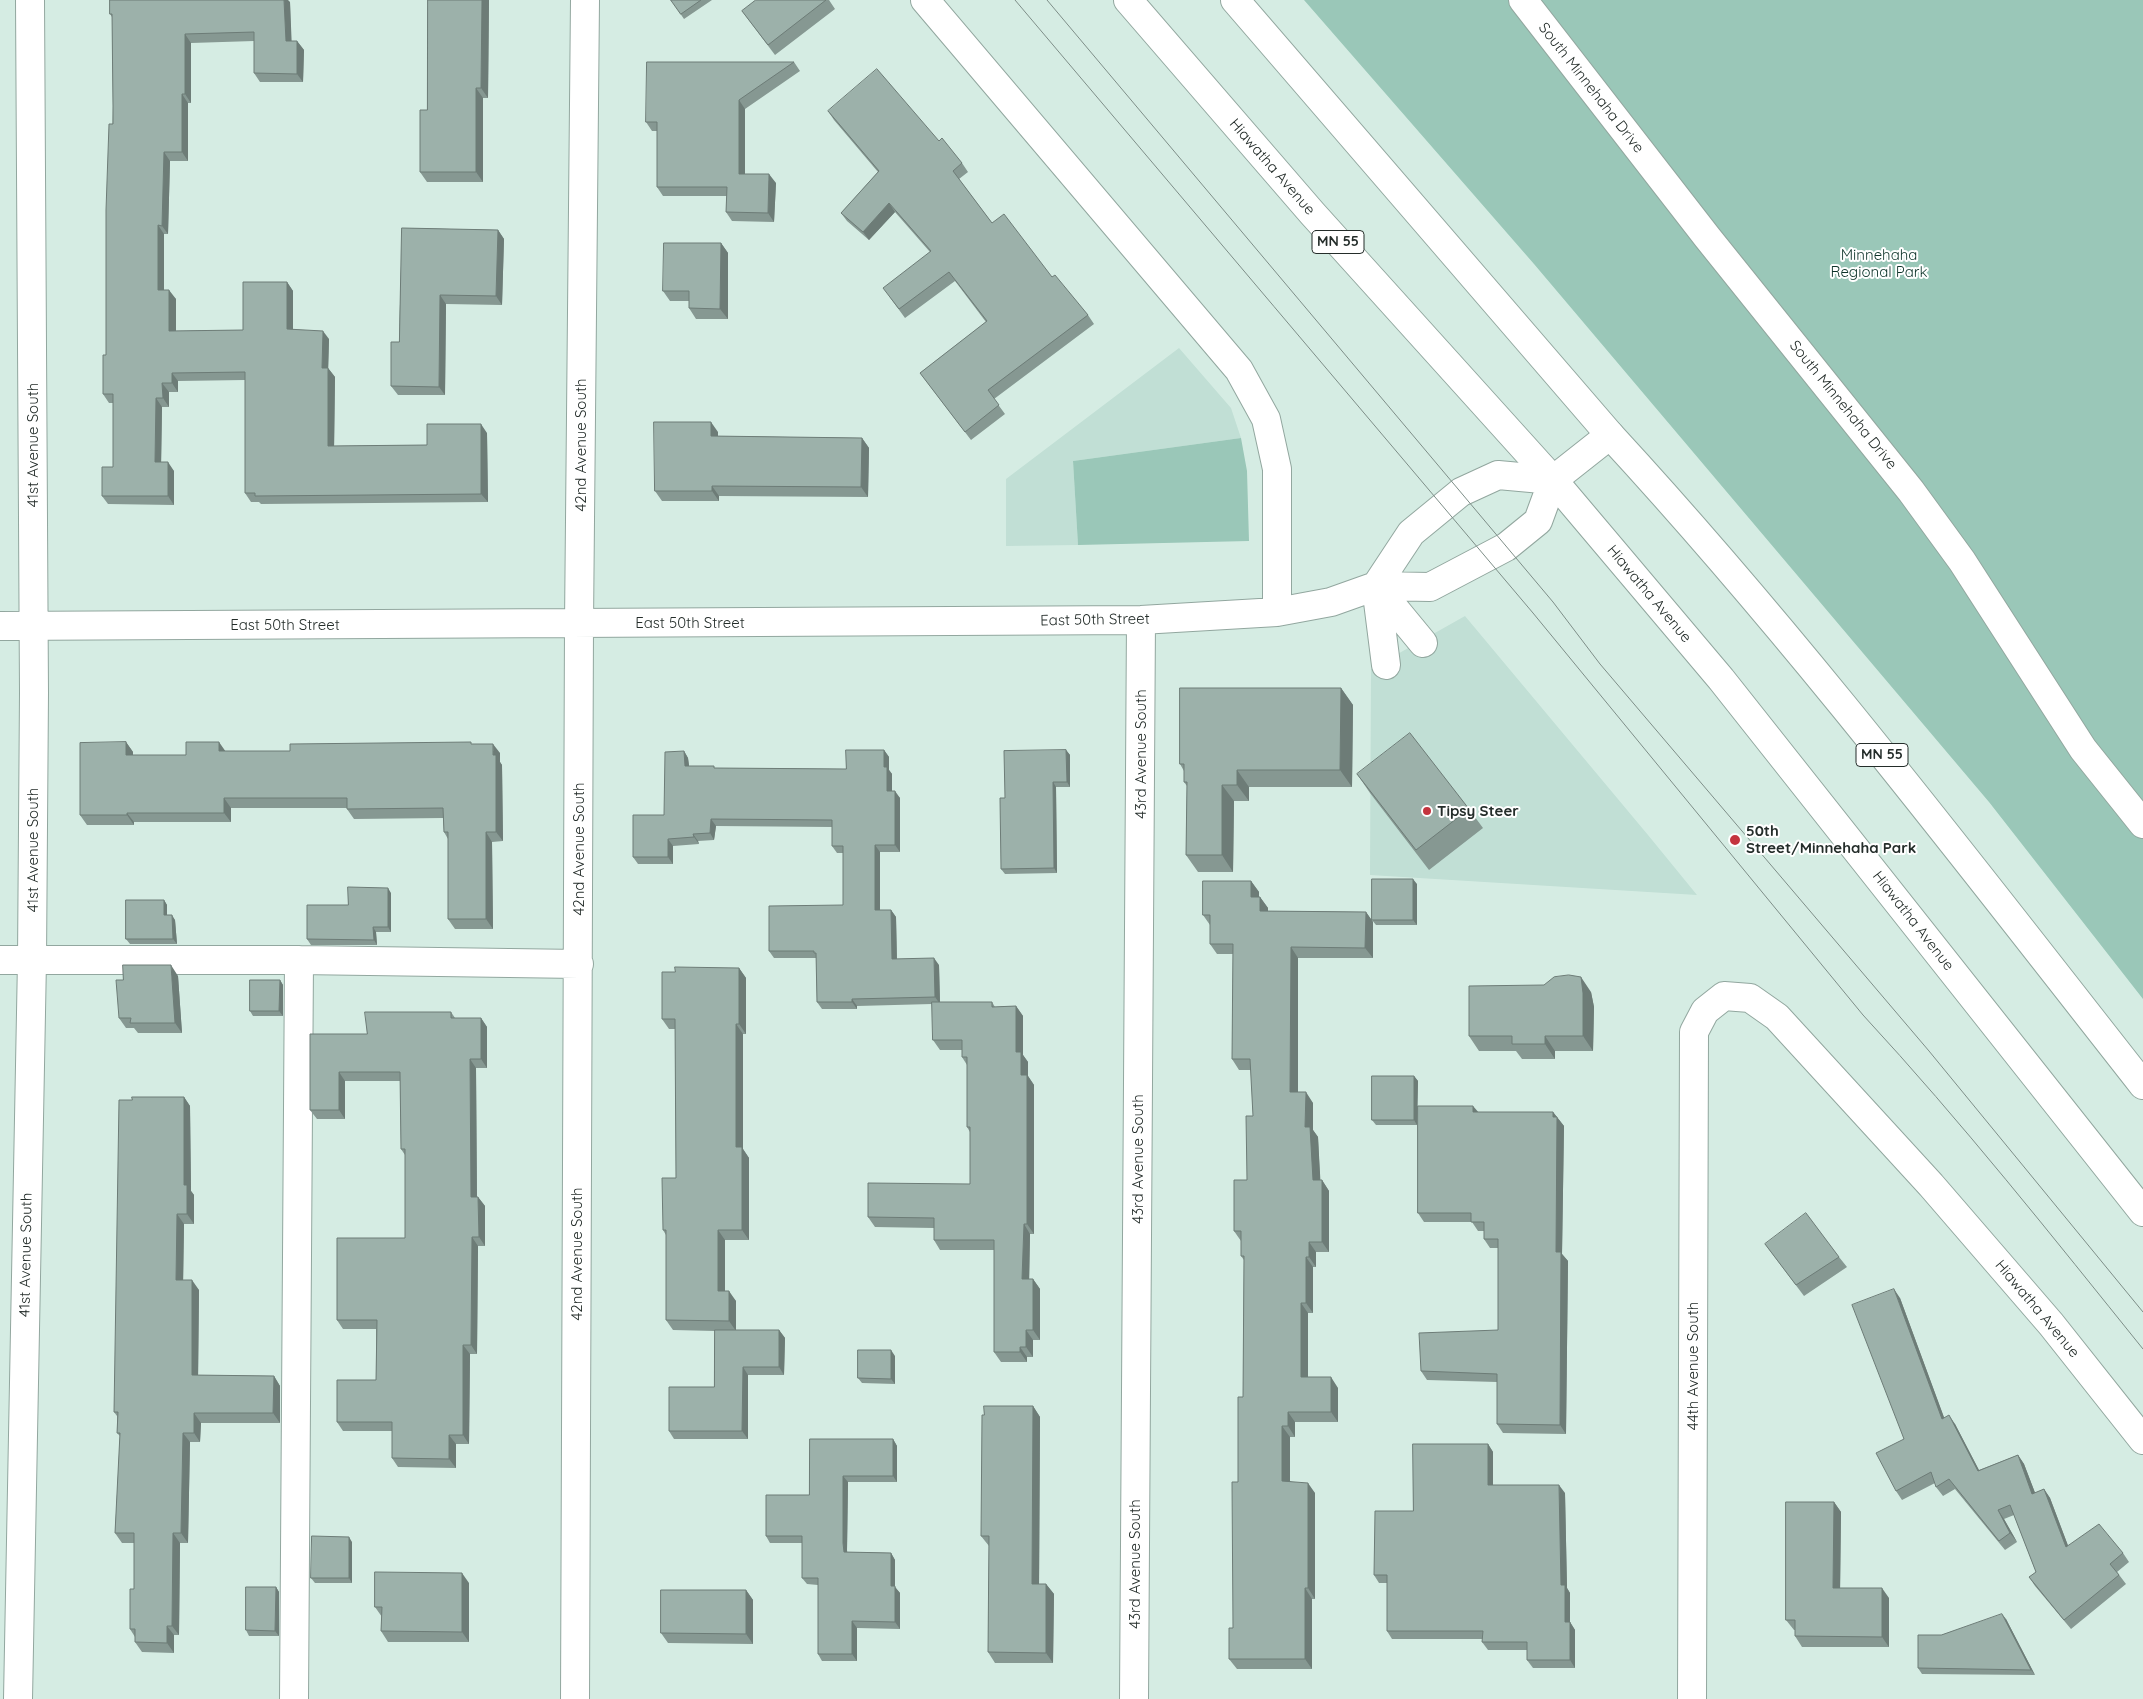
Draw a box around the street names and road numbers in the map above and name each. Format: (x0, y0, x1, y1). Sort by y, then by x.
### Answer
street label: South Minnehaha Drive (1534, 19, 1648, 157)
street label: Hiawatha Avenue (1225, 115, 1319, 219)
road number: MN 55 (1312, 230, 1364, 253)
street label: South Minnehaha Drive (1785, 337, 1901, 473)
street label: 42nd Avenue South (572, 378, 590, 512)
street label: 41st Avenue South (24, 383, 42, 507)
street label: Hiawatha Avenue (1603, 542, 1695, 646)
street label: East 50th Street (1040, 610, 1150, 630)
street label: East 50th Street (635, 614, 745, 632)
street label: East 50th Street (230, 616, 340, 634)
street label: 43rd Avenue South (1132, 689, 1150, 819)
road number: MN 55 (1856, 744, 1908, 766)
street label: 42nd Avenue South (570, 782, 588, 916)
street label: 41st Avenue South (24, 788, 42, 912)
street label: Hiawatha Avenue (1868, 868, 1958, 974)
street label: 43rd Avenue South (1129, 1094, 1147, 1224)
street label: 42nd Avenue South (568, 1187, 586, 1321)
street label: 41st Avenue South (16, 1193, 36, 1317)
street label: Hiawatha Avenue (1991, 1257, 2083, 1361)
street label: 44th Avenue South (1684, 1302, 1702, 1430)
street label: 43rd Avenue South (1126, 1499, 1144, 1629)

